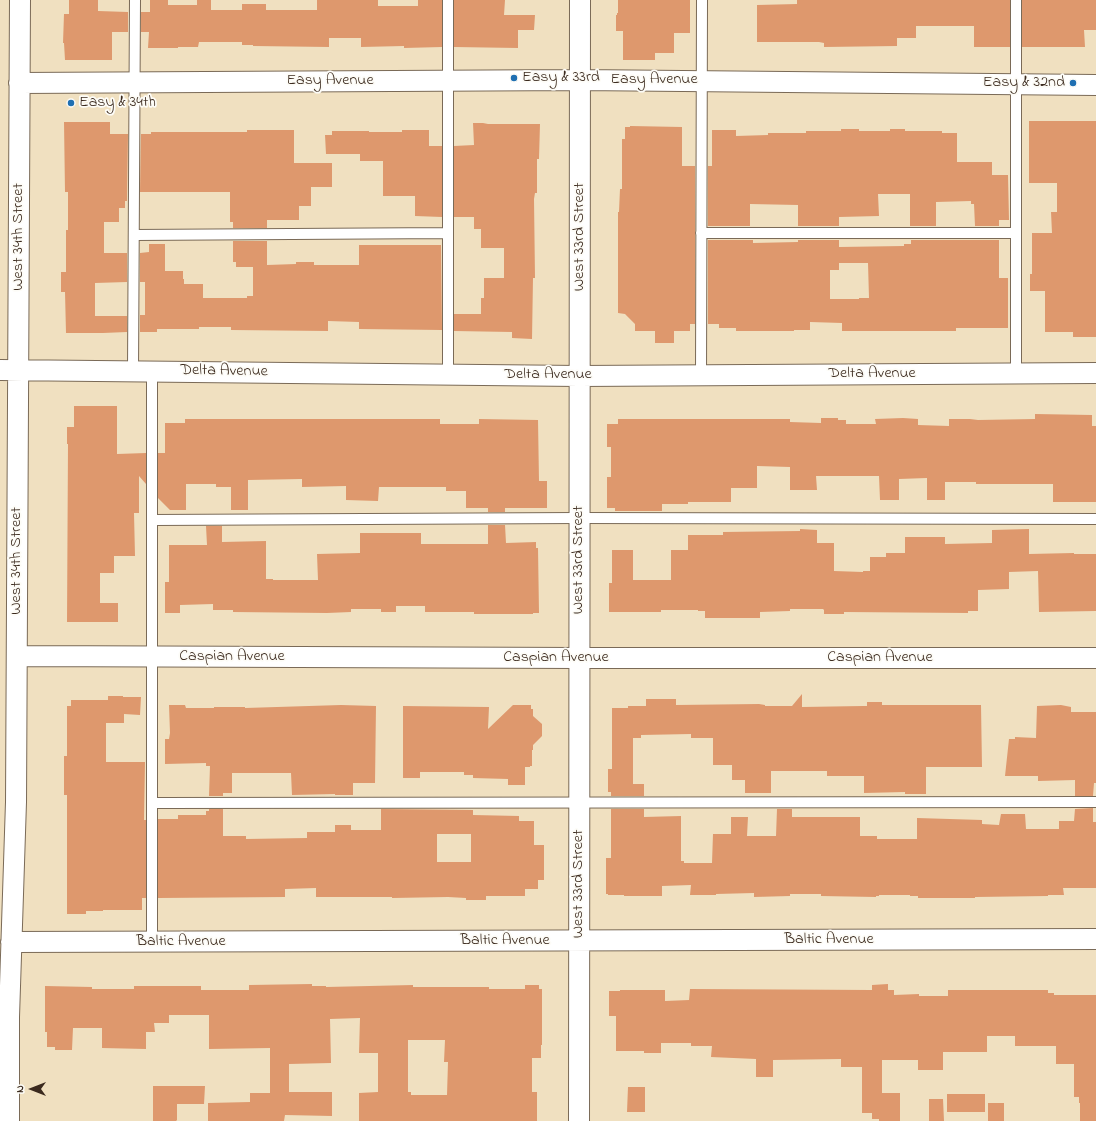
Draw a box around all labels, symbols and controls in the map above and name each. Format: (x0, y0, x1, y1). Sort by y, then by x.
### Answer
place label: Easy & 33rd (522, 68, 600, 88)
street label: Easy Avenue (610, 70, 698, 90)
street label: Easy Avenue (286, 71, 374, 91)
marker: Easy & 33rd (509, 73, 519, 83)
place label: Easy & 32nd (983, 73, 1065, 93)
marker: Easy & 32nd (1068, 78, 1078, 88)
place label: Easy & 34th (79, 93, 156, 113)
marker: Easy & 34th (66, 98, 76, 108)
street label: West 34th Street (9, 183, 29, 291)
street label: West 33rd Street (570, 183, 590, 291)
street label: Delta Avenue (180, 362, 268, 382)
street label: Delta Avenue (828, 364, 916, 384)
street label: Delta Avenue (504, 365, 592, 385)
street label: West 33rd Street (569, 506, 589, 614)
street label: West 34th Street (7, 507, 27, 615)
street label: Caspian Avenue (179, 647, 285, 667)
street label: Caspian Avenue (503, 648, 609, 668)
street label: Caspian Avenue (827, 648, 933, 668)
street label: West 33rd Street (569, 830, 589, 938)
street label: Baltic Avenue (784, 930, 874, 950)
street label: Baltic Avenue (460, 931, 550, 951)
street label: Baltic Avenue (136, 932, 226, 952)
north arrow (12, 1069, 52, 1109)
text: N (12, 1085, 28, 1093)

